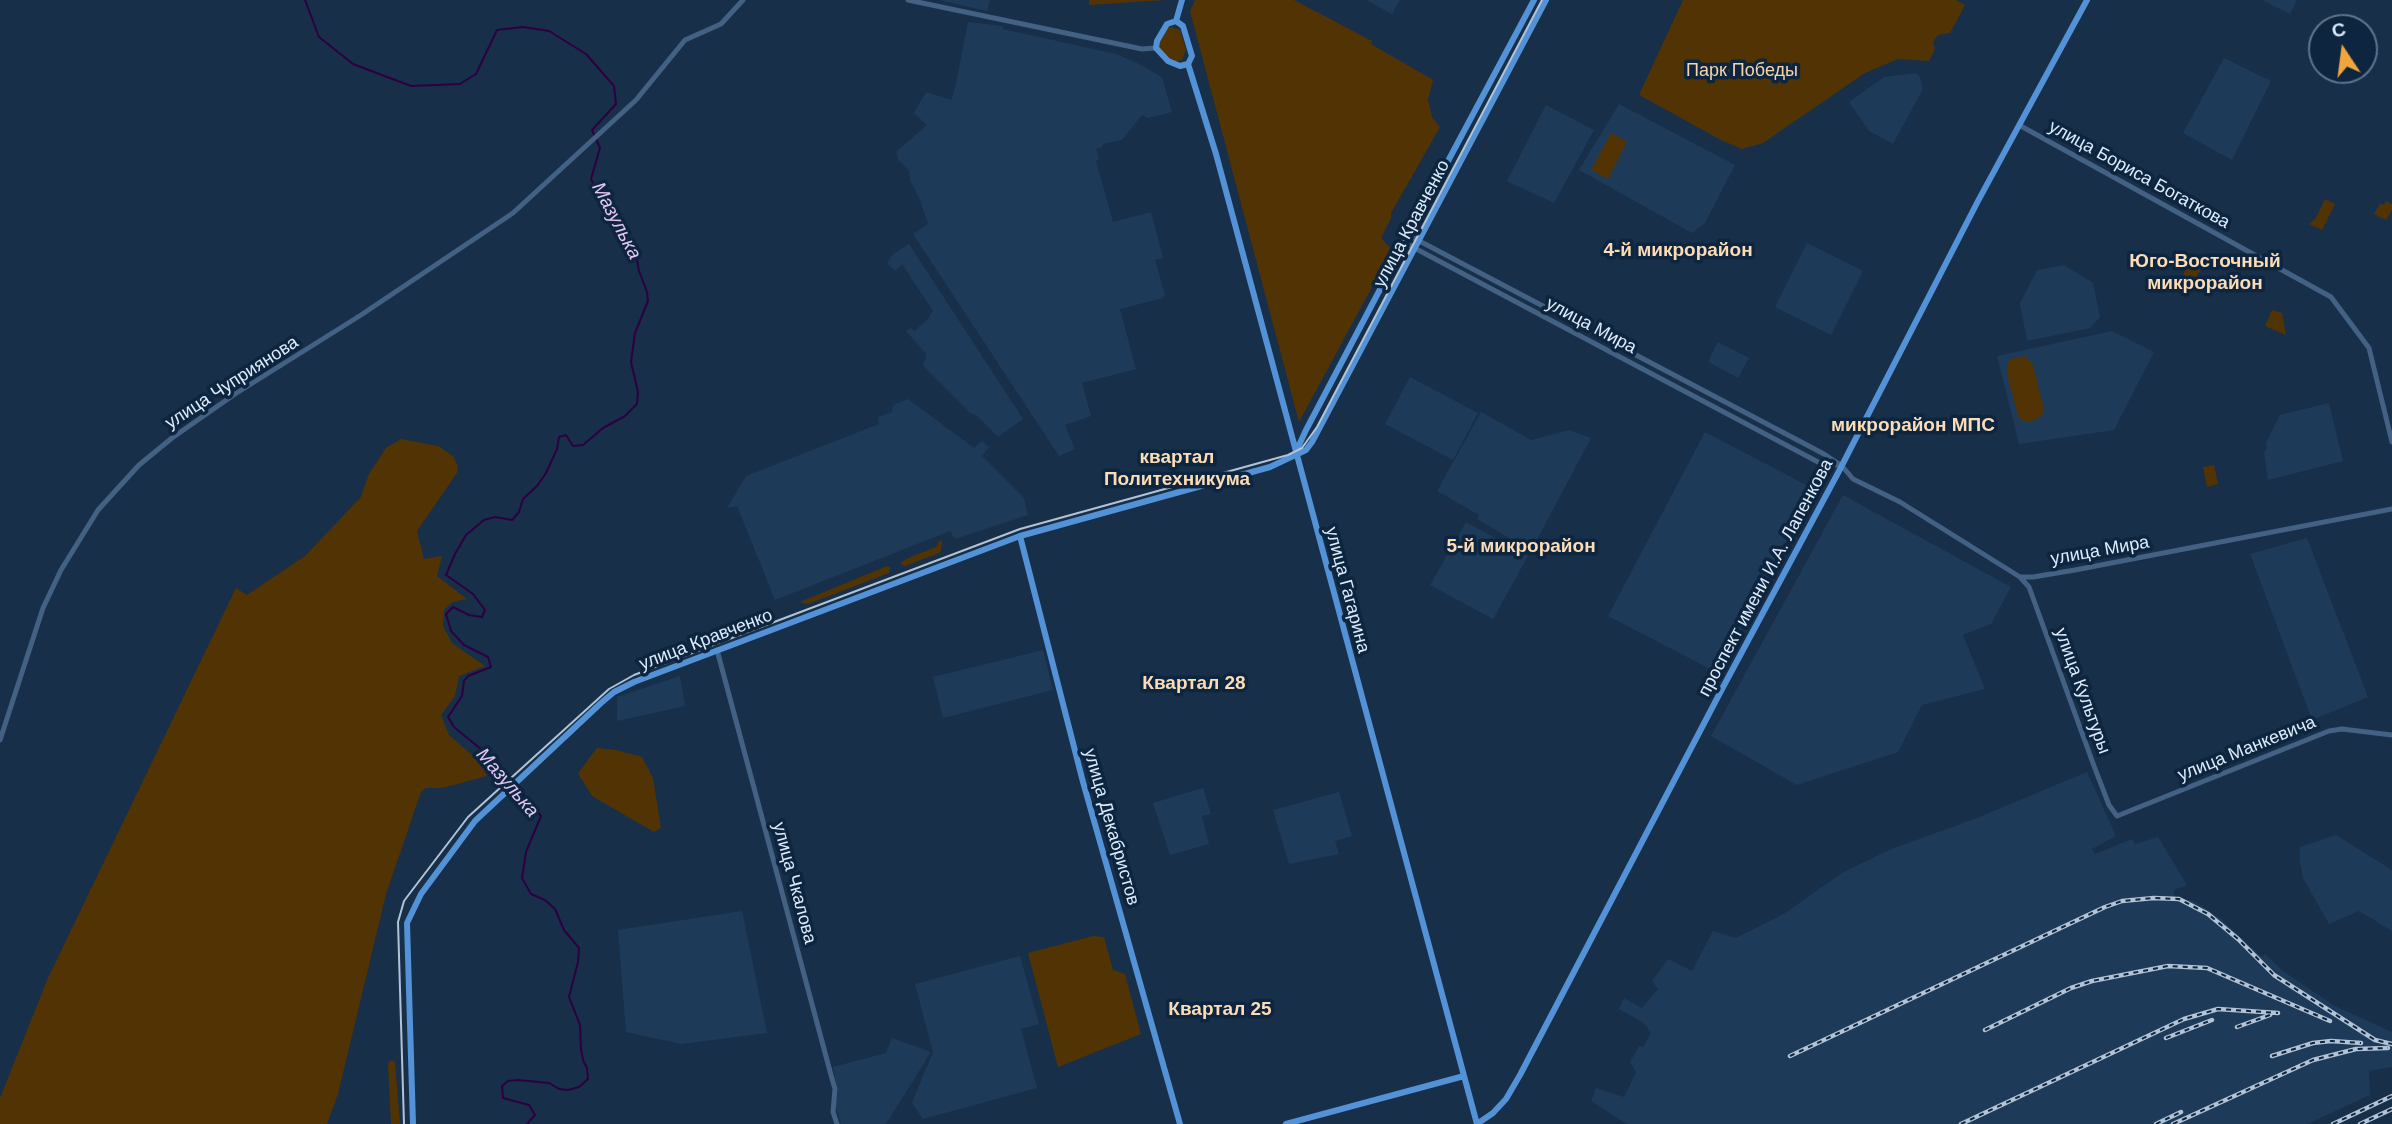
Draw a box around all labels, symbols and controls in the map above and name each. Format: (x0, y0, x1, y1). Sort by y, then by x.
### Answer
north arrow (2308, 14, 2378, 84)
text: С (2330, 18, 2348, 42)
park label: Парк Победы (1686, 60, 1798, 82)
street label: улица Бориса Богаткова (2045, 116, 2233, 234)
street label: улица Кравченко (1369, 157, 1455, 291)
water label: Мазулька (586, 179, 646, 263)
district label: 4-й микрорайон (1603, 240, 1753, 262)
district label: Юго-Восточный микрорайон (2129, 251, 2281, 295)
street label: улица Мира (1542, 293, 1640, 359)
street label: улица Чуприянова (161, 332, 303, 434)
district label: микрорайон МПС (1831, 415, 1995, 437)
district label: квартал Политехникума (1104, 447, 1250, 491)
street label: проспект имени И.А. Лапенкова (1694, 455, 1838, 701)
street label: улица Гагарина (1320, 525, 1374, 655)
street label: улица Мира (2049, 532, 2151, 570)
district label: 5-й микрорайон (1446, 536, 1596, 558)
street label: улица Кравченко (636, 605, 776, 675)
street label: улица Культуры (2049, 625, 2115, 757)
district label: Квартал 28 (1142, 673, 1246, 695)
street label: улица Манкевича (2175, 712, 2319, 786)
water label: Мазулька (471, 744, 543, 822)
street label: улица Декабристов (1078, 746, 1144, 908)
street label: улица Чкалова (767, 820, 821, 946)
district label: Квартал 25 (1168, 999, 1272, 1021)

